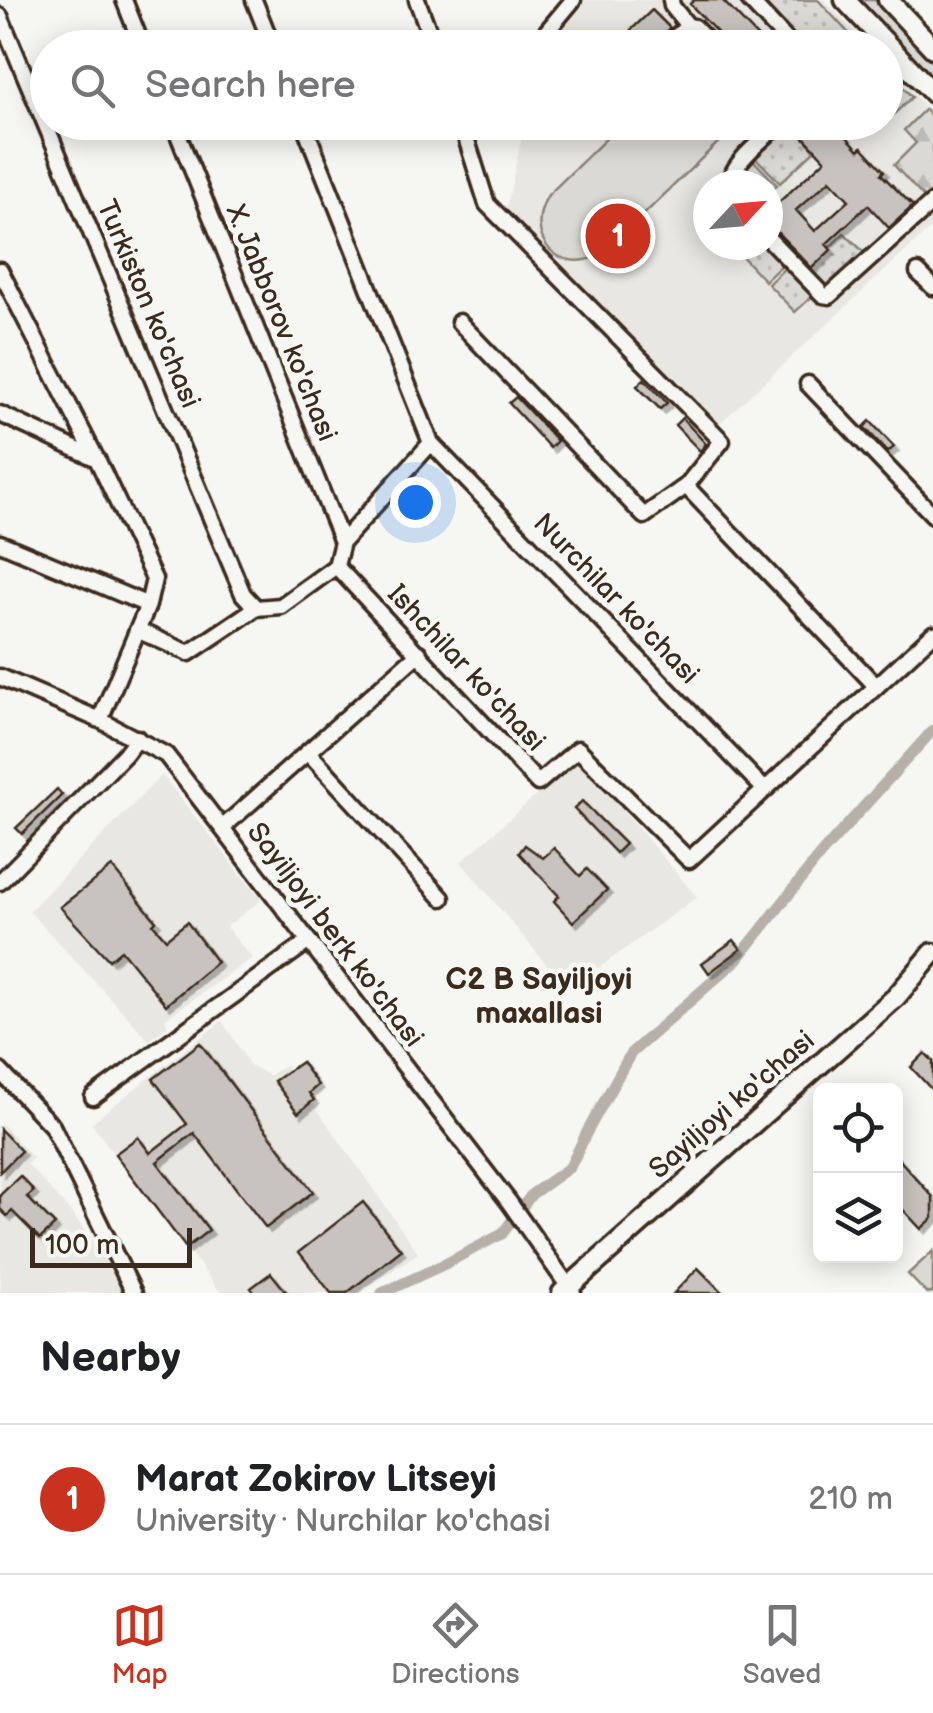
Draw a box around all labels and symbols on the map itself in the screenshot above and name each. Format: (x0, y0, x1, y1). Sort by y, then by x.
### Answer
north arrow (693, 170, 783, 260)
street label: Turkiston ko'chasi (89, 195, 207, 413)
pin: 1 (586, 198, 650, 274)
street label: X. Jabborov ko'chasi (218, 199, 344, 446)
your location (390, 477, 441, 528)
street label: Nurchilar ko'chasi (526, 507, 706, 691)
street label: Ishchilar ko'chasi (380, 578, 552, 758)
street label: Sayiljoyi berk ko'chasi (240, 816, 430, 1054)
district label: C2 B Sayiljoyi maxallasi (446, 962, 632, 1032)
street label: Sayiljoyi ko'chasi (643, 1024, 821, 1186)
scale bar (30, 1223, 192, 1268)

